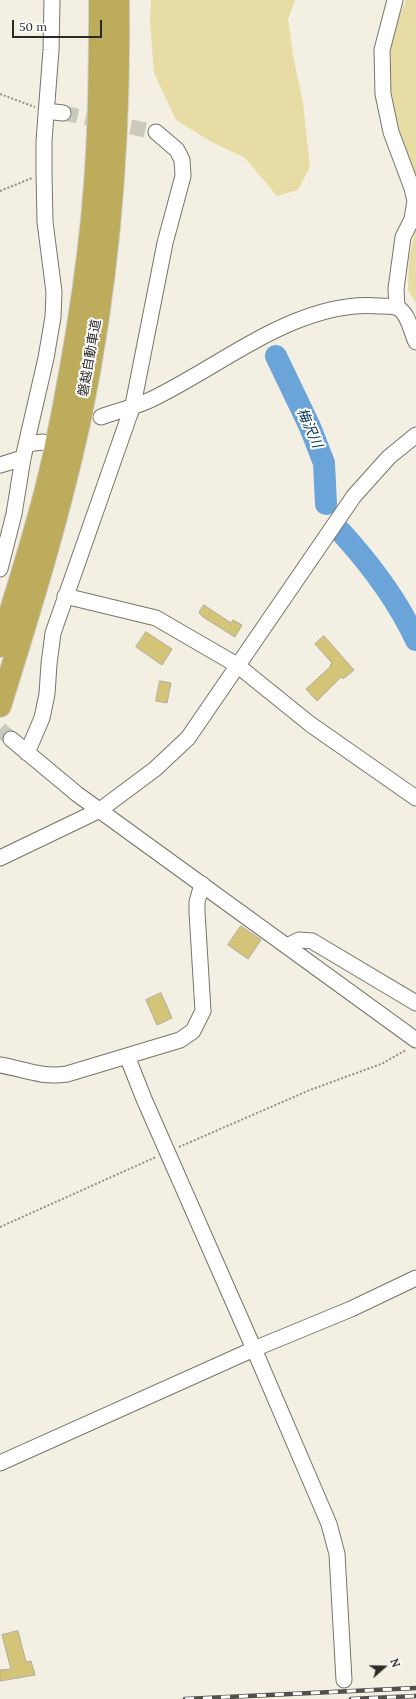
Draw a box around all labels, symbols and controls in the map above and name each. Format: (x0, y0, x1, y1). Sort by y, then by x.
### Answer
scale bar (14, 12, 104, 38)
text: 50 m (19, 19, 47, 34)
street label: 磐越自動車道 (76, 318, 104, 398)
water label: 梅沢川 (293, 405, 325, 451)
north arrow (364, 1647, 404, 1687)
text: N (387, 1656, 403, 1669)

